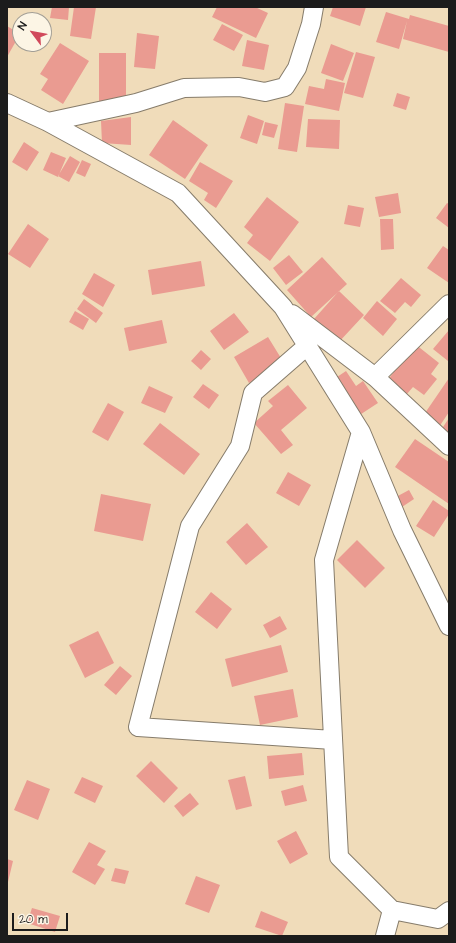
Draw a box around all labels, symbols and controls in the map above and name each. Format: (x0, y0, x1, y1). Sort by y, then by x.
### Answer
north arrow (12, 12, 52, 52)
text: N (14, 19, 30, 33)
scale bar (14, 905, 70, 931)
text: 20 m (19, 911, 48, 928)

